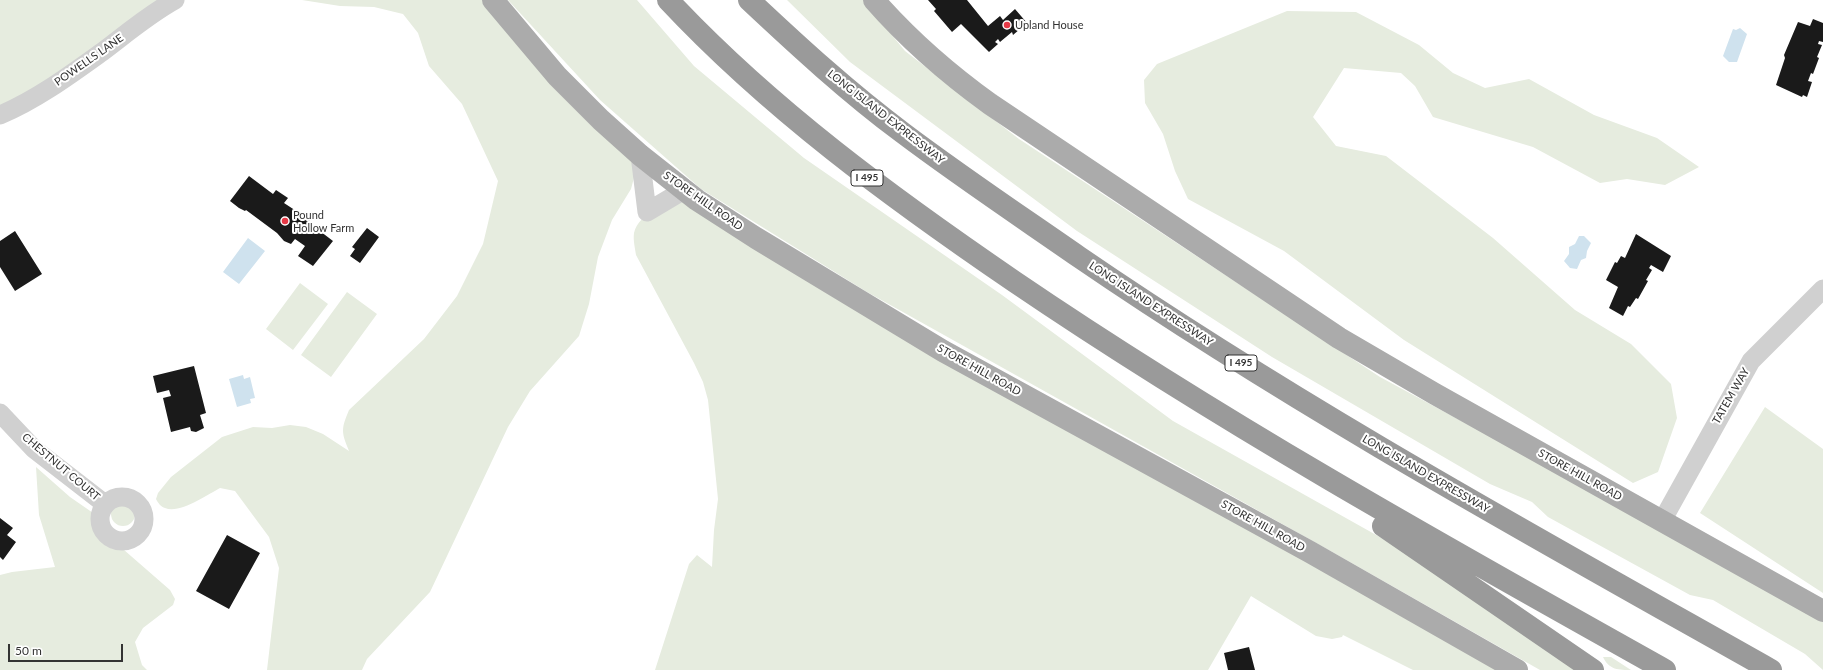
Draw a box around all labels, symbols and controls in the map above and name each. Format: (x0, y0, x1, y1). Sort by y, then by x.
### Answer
place label: Upland House (1015, 18, 1083, 32)
marker: Upland House (1002, 20, 1012, 30)
street label: POWELLS LANE (52, 31, 126, 89)
street label: LONG ISLAND EXPRESSWAY (825, 67, 947, 167)
street label: STORE HILL ROAD (661, 169, 745, 233)
road number: I 495 (851, 170, 883, 186)
place label: Pound Hollow Farm (293, 208, 354, 234)
marker: Pound Hollow Farm (280, 216, 290, 226)
street label: LONG ISLAND EXPRESSWAY (1087, 259, 1215, 349)
street label: STORE HILL ROAD (935, 341, 1023, 399)
road number: I 495 (1225, 355, 1257, 371)
street label: TATEM WAY (1710, 366, 1752, 426)
street label: CHESTNUT COURT (19, 431, 103, 503)
street label: LONG ISLAND EXPRESSWAY (1360, 432, 1492, 516)
street label: STORE HILL ROAD (1536, 446, 1624, 504)
street label: STORE HILL ROAD (1219, 497, 1307, 555)
scale bar (10, 636, 125, 662)
text: 50 m (15, 643, 42, 658)

